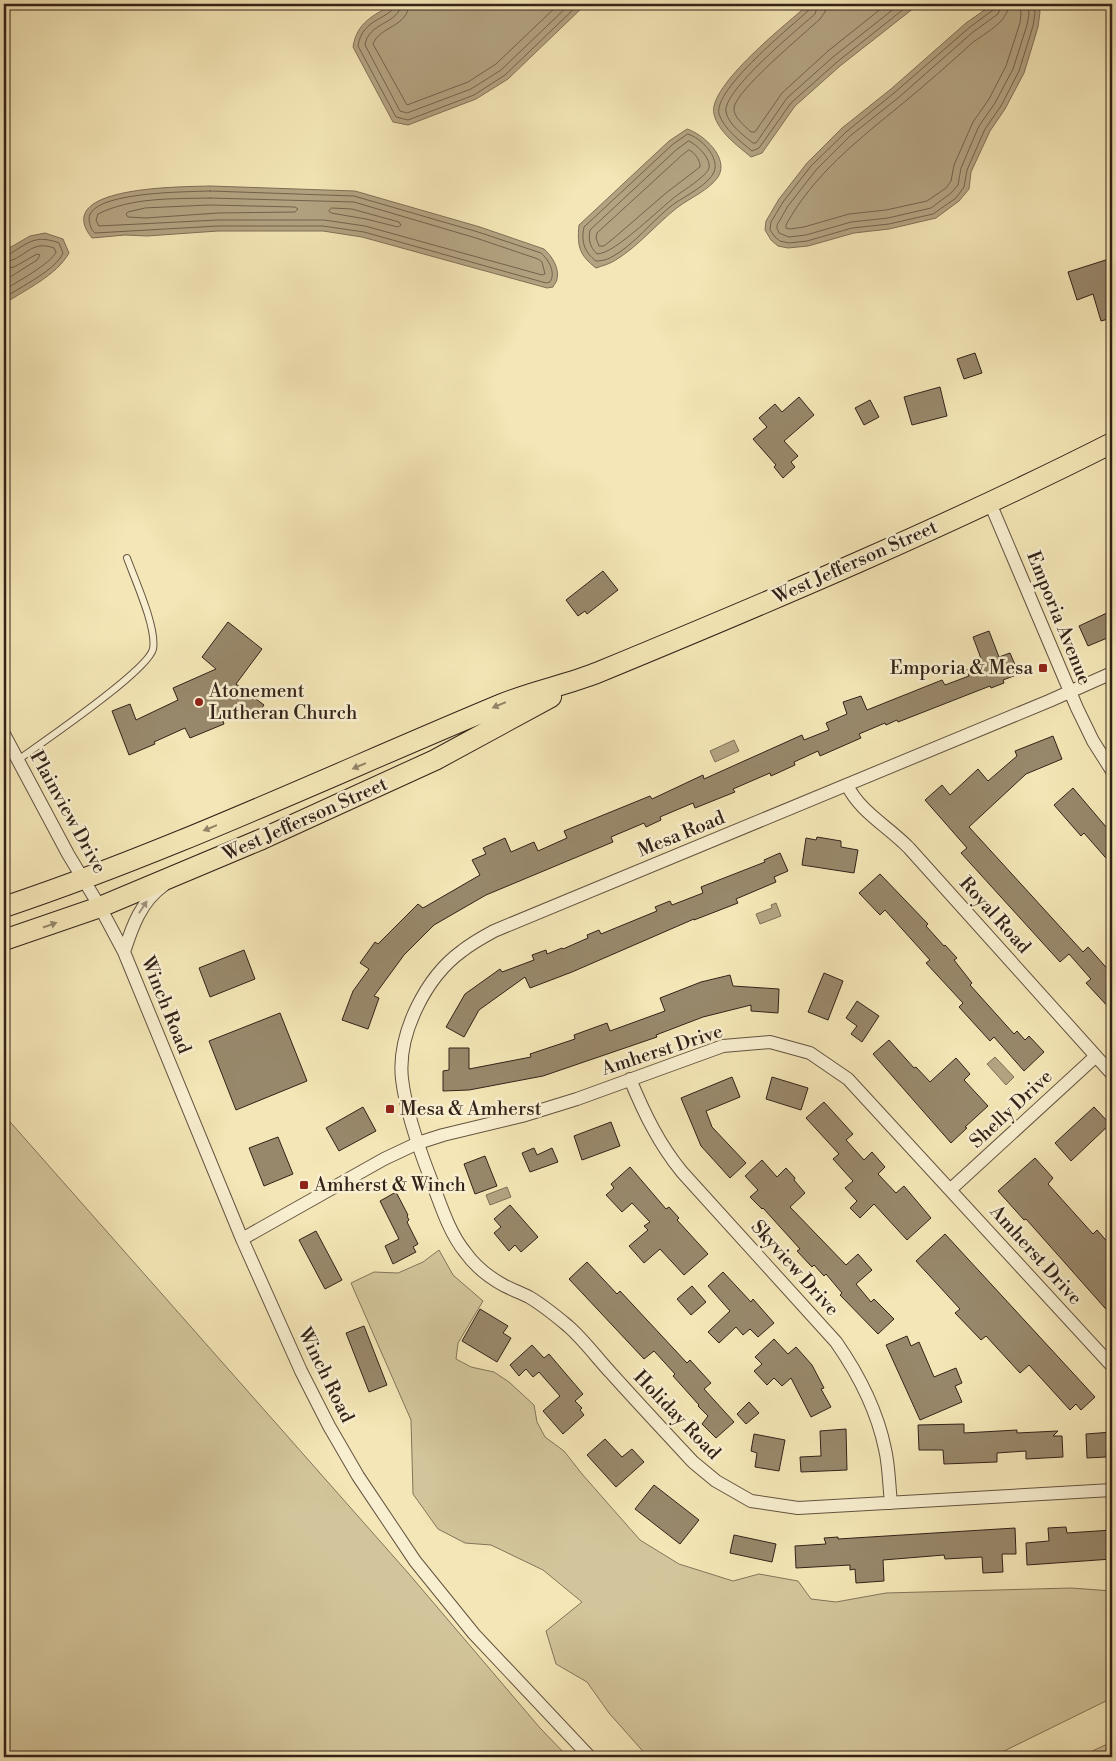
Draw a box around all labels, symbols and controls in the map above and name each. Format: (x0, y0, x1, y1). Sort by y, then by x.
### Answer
street label: West Jefferson Street (768, 515, 941, 610)
street label: Emporia Avenue (1021, 548, 1097, 688)
place label: Emporia & Mesa (890, 656, 1033, 680)
marker: Emporia & Mesa (1037, 662, 1049, 674)
place label: Atonement Lutheran Church (208, 679, 357, 725)
marker: Atonement Lutheran Church (193, 696, 205, 708)
one-way arrow (492, 702, 506, 710)
street label: Plainview Drive (24, 747, 112, 877)
one-way arrow (352, 762, 366, 770)
street label: West Jefferson Street (218, 772, 391, 867)
street label: Mesa Road (634, 806, 728, 862)
one-way arrow (203, 824, 217, 832)
street label: Royal Road (954, 871, 1036, 959)
one-way arrow (138, 901, 147, 914)
one-way arrow (43, 920, 58, 928)
street label: Winch Road (135, 952, 196, 1057)
street label: Amherst Drive (597, 1019, 726, 1081)
street label: Shelly Drive (965, 1065, 1057, 1153)
place label: Mesa & Amherst (400, 1097, 542, 1121)
marker: Mesa & Amherst (384, 1103, 396, 1115)
place label: Amherst & Winch (313, 1173, 466, 1197)
marker: Amherst & Winch (298, 1179, 310, 1191)
street label: Amherst Drive (984, 1199, 1087, 1310)
street label: Skyview Drive (746, 1215, 844, 1321)
street label: Winch Road (292, 1323, 359, 1427)
street label: Holiday Road (628, 1365, 726, 1465)

